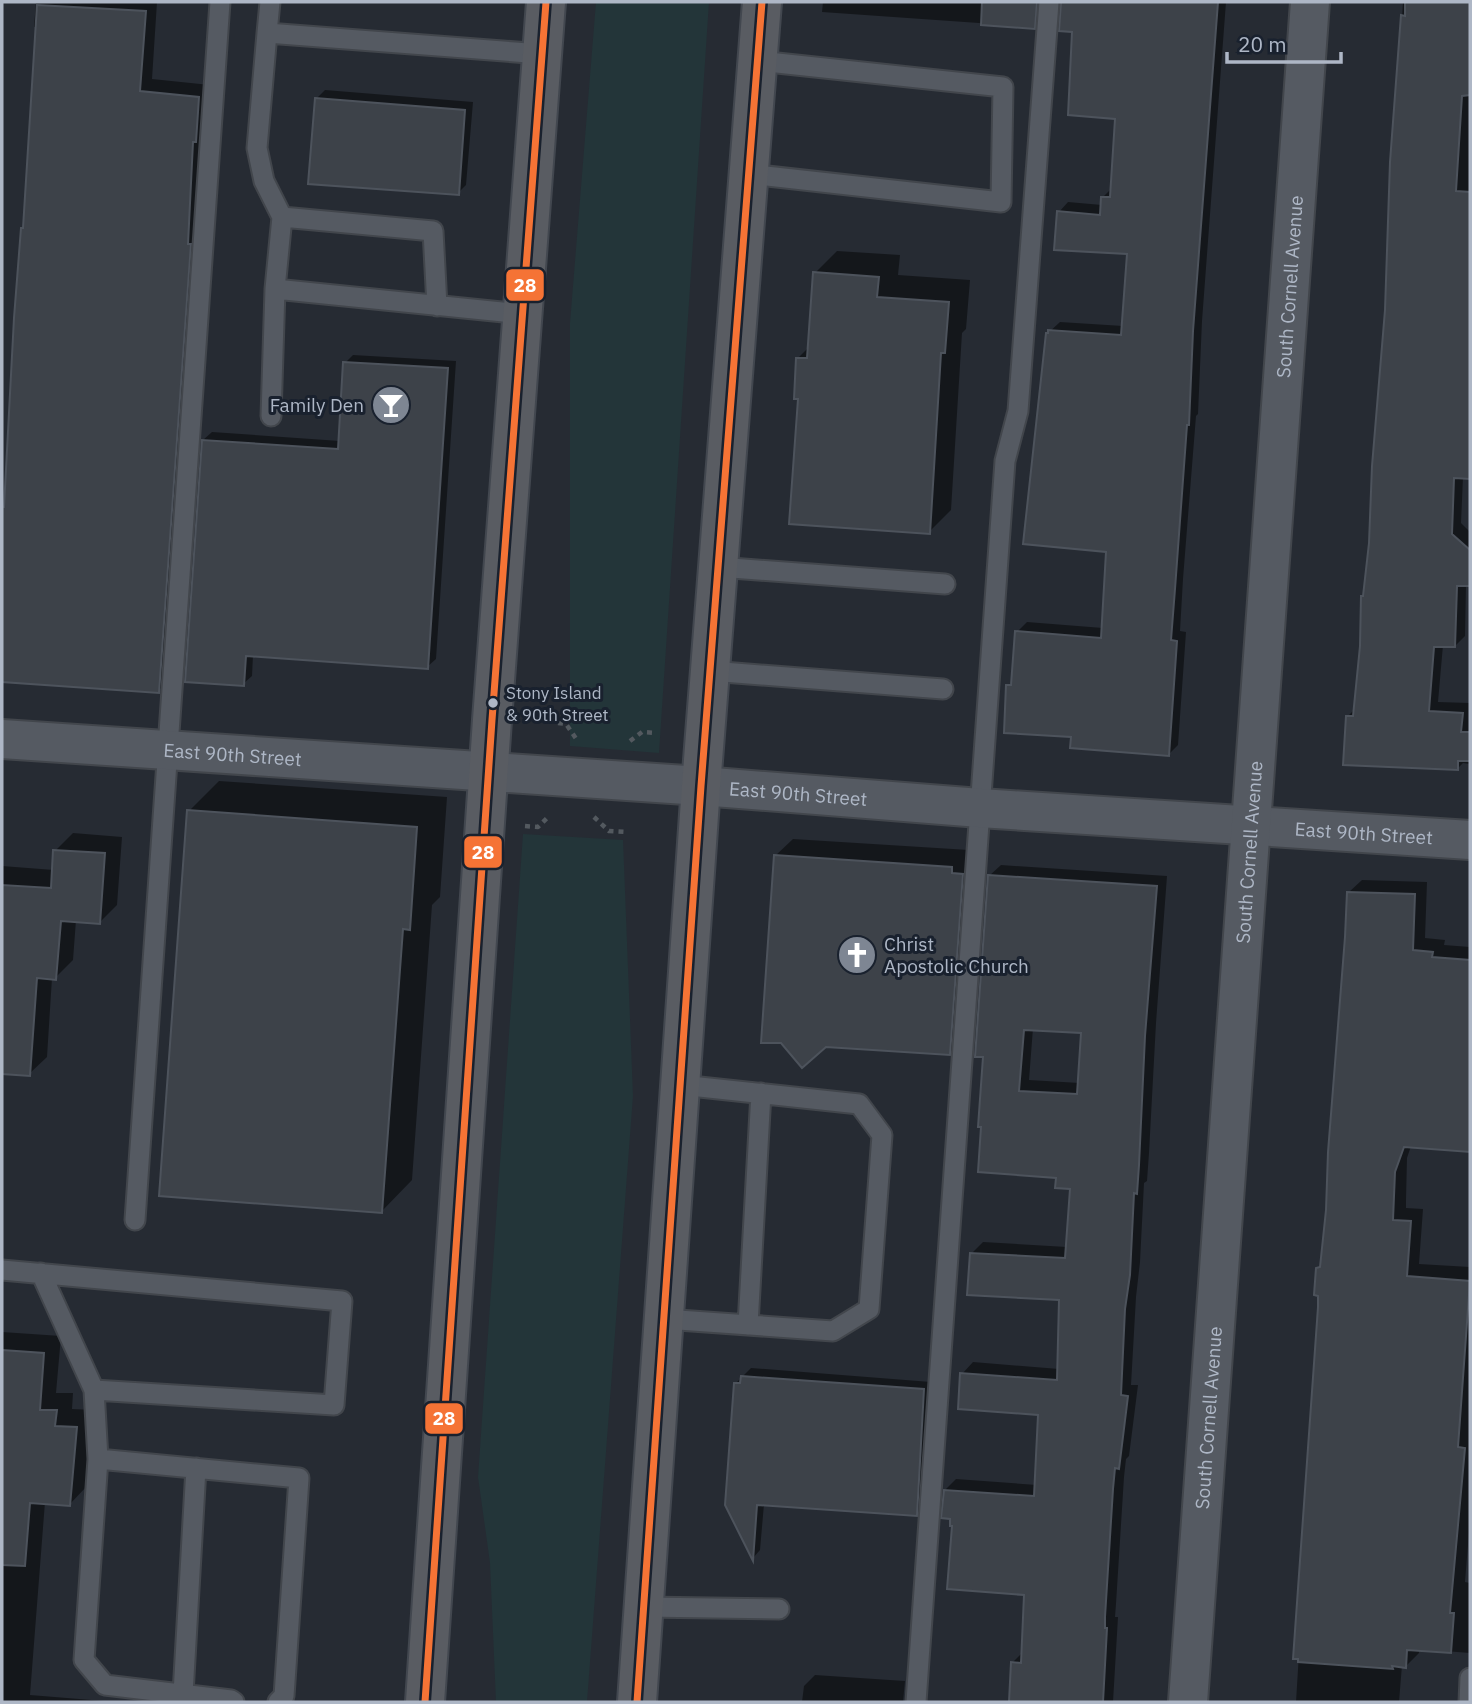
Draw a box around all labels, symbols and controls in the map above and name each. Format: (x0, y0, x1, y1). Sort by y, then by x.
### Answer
scale bar (1227, 21, 1341, 65)
text: 20 m (1238, 30, 1287, 58)
street label: South Cornell Avenue (1271, 194, 1308, 379)
line badge: 28 (505, 268, 545, 302)
text: 28 (514, 273, 536, 297)
bar icon: Family Den (370, 384, 412, 426)
place label: Family Den (270, 393, 364, 417)
place label: Stony Island & 90th Street (506, 682, 609, 726)
marker: Stony Island & 90th Street (486, 696, 500, 710)
street label: East 90th Street (163, 738, 302, 771)
street label: South Cornell Avenue (1230, 760, 1268, 944)
street label: East 90th Street (728, 776, 868, 811)
street label: East 90th Street (1294, 817, 1434, 850)
line badge: 28 (463, 835, 503, 869)
text: 28 (472, 840, 494, 864)
place label: Christ Apostolic Church (884, 932, 1029, 978)
church icon: Christ Apostolic Church (836, 934, 878, 976)
street label: South Cornell Avenue (1190, 1325, 1227, 1510)
line badge: 28 (424, 1402, 464, 1435)
text: 28 (433, 1406, 455, 1430)

